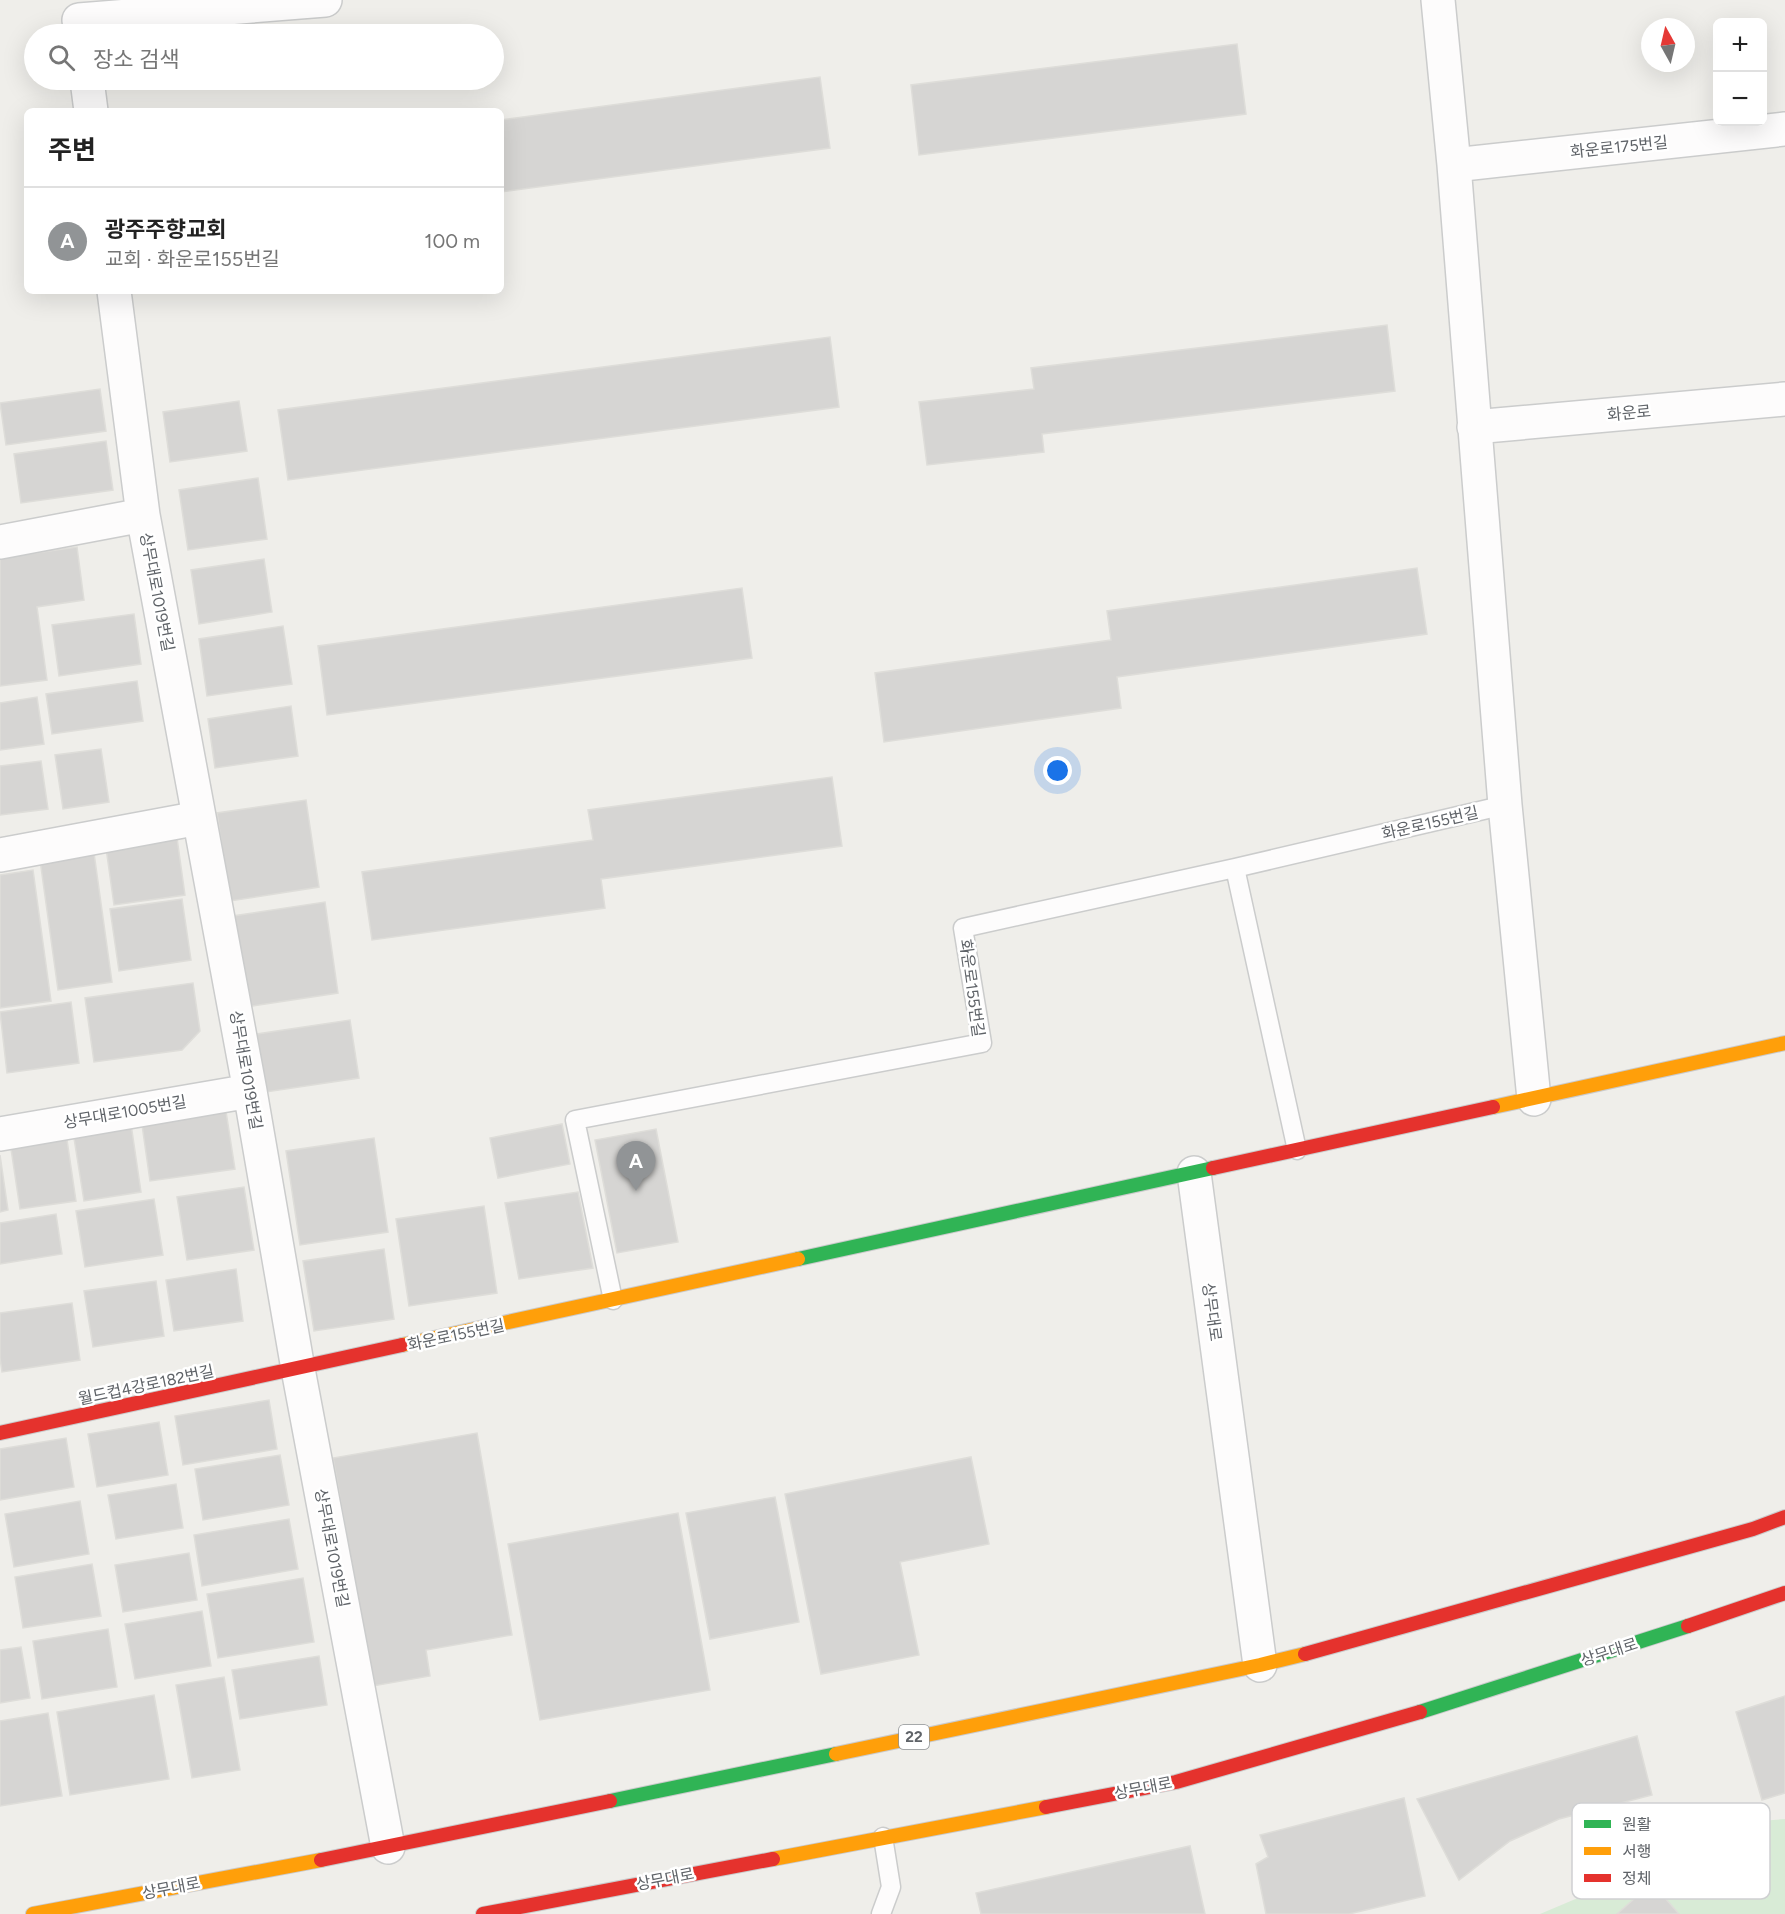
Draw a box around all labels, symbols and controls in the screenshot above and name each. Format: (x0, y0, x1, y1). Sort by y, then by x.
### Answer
north arrow (1641, 18, 1695, 72)
map controls (1713, 18, 1767, 126)
button: + (1713, 18, 1767, 72)
search box (24, 24, 504, 90)
icon: search (45, 41, 78, 74)
text: 장소 검색 (93, 46, 179, 73)
button: − (1713, 72, 1767, 126)
street label: 화운로175번길 (1569, 132, 1669, 162)
text: 주변 (48, 134, 96, 166)
text: 광주주향교회 (105, 216, 226, 243)
text: A (60, 229, 75, 253)
text: 100 m (424, 229, 480, 253)
text: 교회 · 화운로155번길 (105, 247, 280, 271)
street label: 화운로 (1606, 402, 1652, 424)
street label: 상무대로1019번길 (136, 531, 178, 653)
your location (1043, 756, 1072, 785)
street label: 화운로155번길 (1380, 803, 1480, 843)
street label: 화운로155번길 (956, 938, 988, 1038)
street label: 상무대로1019번길 (226, 1009, 266, 1131)
street label: 상무대로1005번길 (62, 1092, 188, 1132)
pin: A (616, 1142, 656, 1191)
street label: 상무대로 (1198, 1282, 1226, 1343)
street label: 화운로155번길 (406, 1315, 506, 1355)
street label: 월드컵4강로182번길 (76, 1361, 216, 1409)
street label: 상무대로1019번길 (311, 1487, 353, 1609)
street label: 상무대로 (1578, 1634, 1640, 1670)
road number: 22 (899, 1725, 929, 1749)
street label: 상무대로 (1112, 1773, 1174, 1803)
legend (1572, 1803, 1770, 1899)
text: 원활 (1622, 1815, 1652, 1834)
text: 서행 (1622, 1842, 1651, 1861)
street label: 상무대로 (634, 1864, 696, 1894)
text: 정체 (1622, 1869, 1651, 1888)
street label: 상무대로 (140, 1873, 202, 1903)

